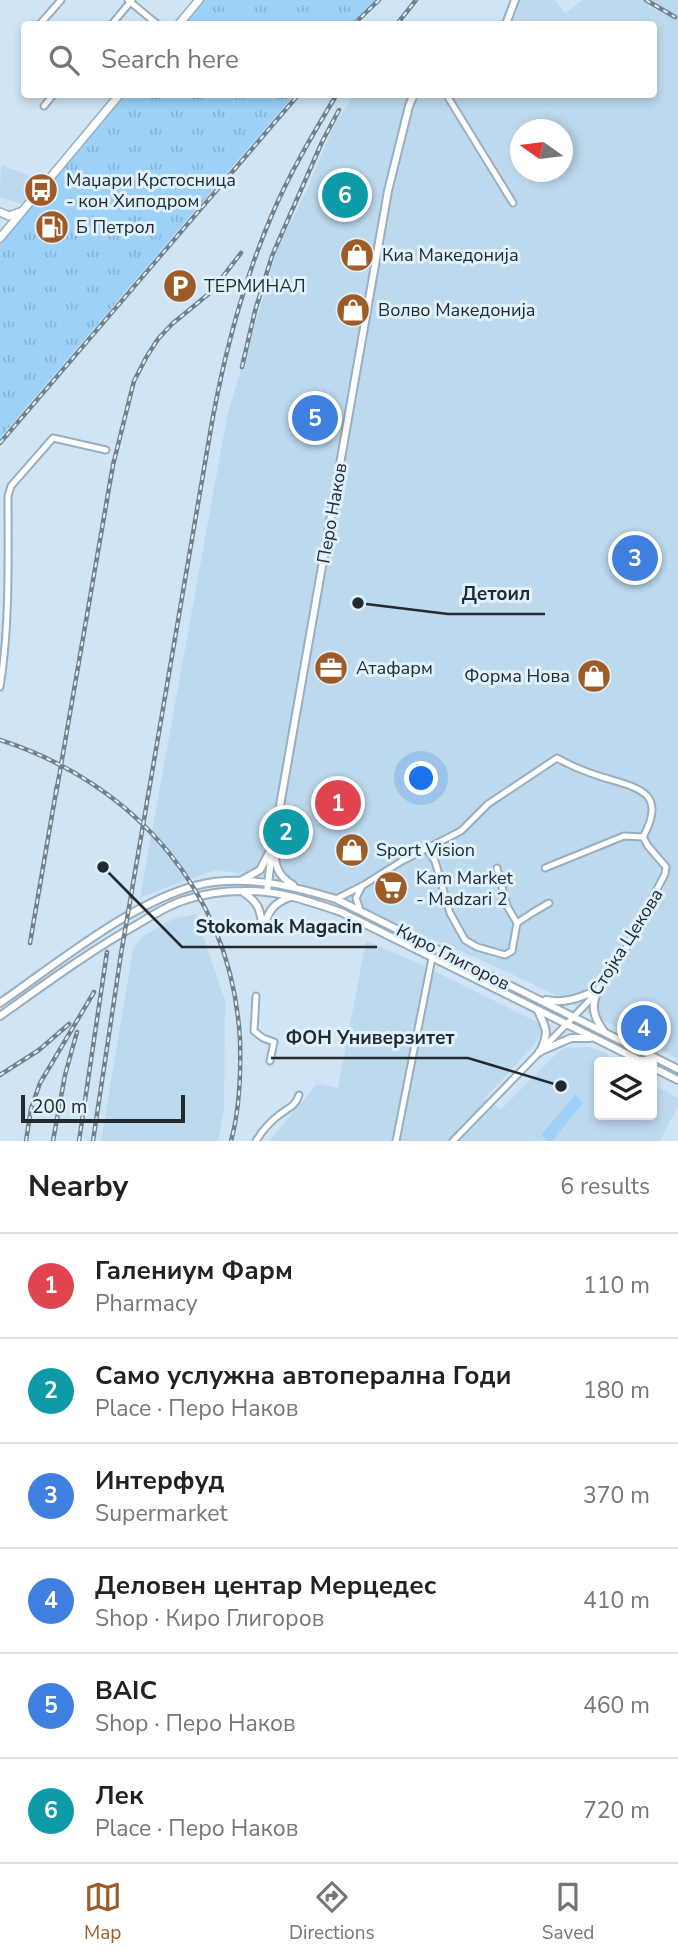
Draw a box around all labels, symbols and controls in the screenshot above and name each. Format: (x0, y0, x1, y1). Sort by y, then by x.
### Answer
search box (21, 21, 657, 98)
icon: search (45, 41, 83, 79)
text: Search here (101, 42, 239, 77)
north arrow (510, 119, 573, 182)
place label: Маџари Крстосница - кон Хиподром (66, 168, 236, 213)
pin: 6 (322, 169, 368, 221)
bus stop icon: Маџари Крстосница - кон Хиподром (22, 171, 60, 209)
fuel station icon: Б Петрол (33, 208, 71, 246)
place label: Б Петрол (76, 215, 155, 239)
shop icon: Киа Македонија (338, 236, 376, 274)
place label: Киа Македонија (382, 243, 519, 267)
parking icon: ТЕРМИНАЛ (161, 267, 199, 305)
place label: ТЕРМИНАЛ (204, 274, 306, 298)
shop icon: Волво Македонија (334, 291, 372, 329)
place label: Волво Македонија (378, 298, 536, 322)
pin: 5 (292, 392, 338, 444)
street label: Перо Наков (311, 461, 353, 565)
pin: 3 (612, 532, 658, 584)
callout: Детоил (448, 574, 545, 614)
text: Детоил (462, 581, 530, 607)
office icon: Атафарм (312, 649, 350, 687)
place label: Атафарм (356, 656, 433, 680)
shop icon: Форма Нова (575, 657, 613, 695)
place label: Форма Нова (464, 664, 570, 688)
your location (404, 761, 438, 795)
pin: 1 (315, 777, 361, 829)
pin: 2 (263, 806, 309, 858)
shop icon: Sport Vision (333, 831, 371, 869)
place label: Sport Vision (376, 838, 475, 862)
place label: Kam Market - Madzari 2 (416, 866, 514, 911)
supermarket icon: Kam Market - Madzari 2 (372, 869, 410, 907)
street label: Стојка Цекова (584, 884, 668, 1000)
callout: Stokomak Magacin (182, 907, 377, 947)
text: Stokomak Magacin (195, 914, 363, 940)
street label: Киро Глигоров (392, 918, 514, 996)
pin: 4 (621, 1002, 667, 1054)
callout: ФОН Универзитет (271, 1018, 468, 1058)
text: ФОН Универзитет (286, 1025, 454, 1051)
map controls (594, 1057, 657, 1120)
button: layers (594, 1057, 657, 1120)
scale bar (21, 1092, 186, 1124)
text: 200 m (32, 1094, 87, 1120)
text: Nearby (28, 1166, 128, 1207)
text: 6 results (560, 1171, 650, 1202)
text: Галениум Фарм (95, 1253, 293, 1288)
text: 1 (44, 1270, 58, 1301)
text: 110 m (583, 1270, 650, 1301)
text: Pharmacy (95, 1288, 197, 1319)
text: Само услужна автоперална Годи (95, 1358, 511, 1393)
text: 2 (44, 1375, 58, 1406)
text: 180 m (583, 1375, 650, 1406)
text: Place · Перо Наков (95, 1393, 298, 1424)
text: Интерфуд (95, 1463, 224, 1498)
text: 3 (44, 1480, 58, 1511)
text: 370 m (583, 1480, 650, 1511)
text: Supermarket (95, 1498, 228, 1529)
text: Деловен центар Мерцедес (95, 1568, 436, 1603)
text: 4 (44, 1585, 58, 1616)
text: 410 m (583, 1585, 650, 1616)
text: Shop · Киро Глигоров (95, 1603, 324, 1634)
text: BAIC (95, 1673, 157, 1708)
text: 5 (44, 1690, 58, 1721)
text: 460 m (583, 1690, 650, 1721)
text: Shop · Перо Наков (95, 1708, 296, 1739)
text: Лек (95, 1778, 144, 1813)
text: 6 (44, 1795, 58, 1826)
text: 720 m (583, 1795, 650, 1826)
text: Place · Перо Наков (95, 1813, 298, 1844)
tab: Map (84, 1878, 122, 1946)
tab: Directions (289, 1878, 375, 1946)
tab: Saved (542, 1878, 594, 1946)

